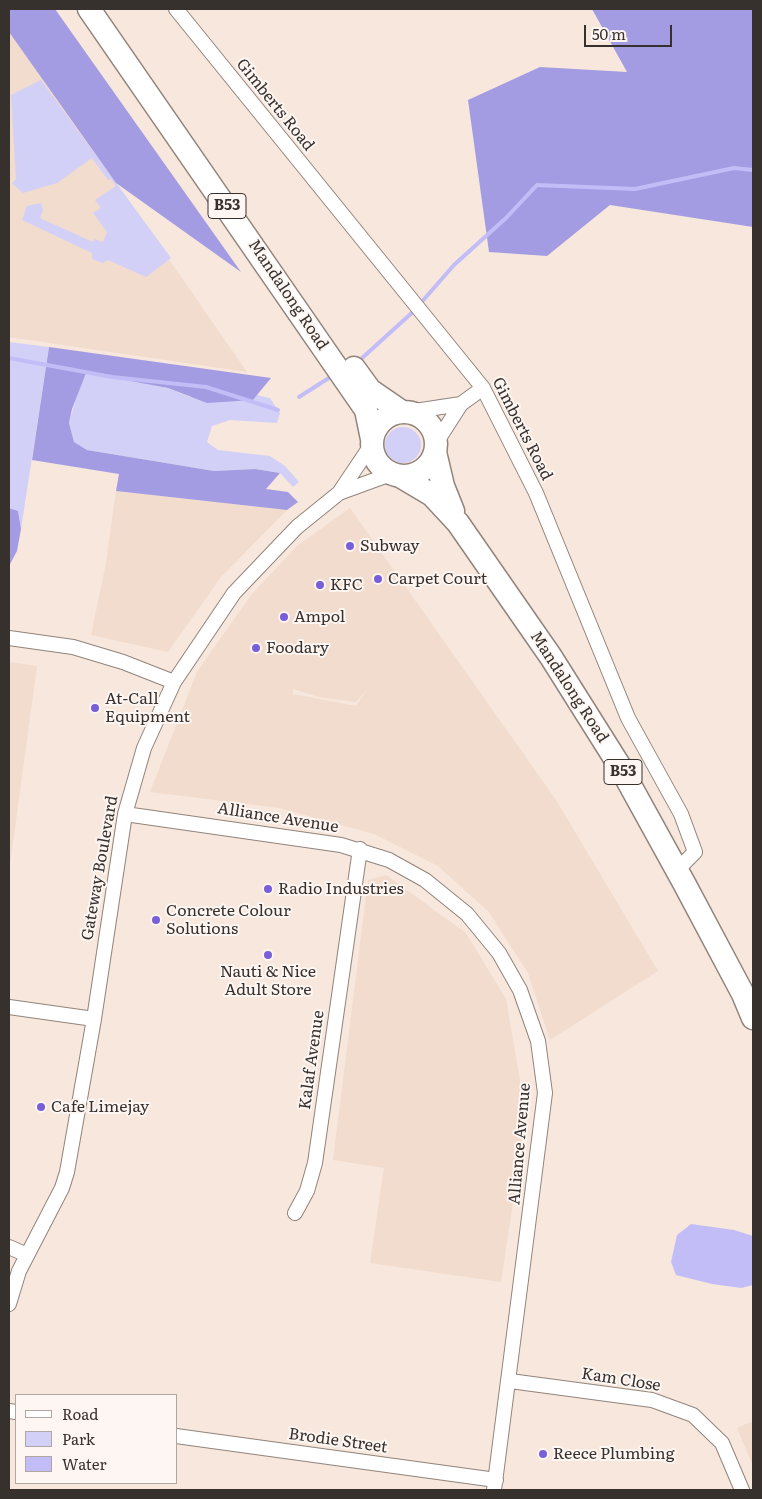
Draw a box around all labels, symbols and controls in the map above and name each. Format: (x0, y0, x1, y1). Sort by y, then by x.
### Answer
scale bar (587, 15, 674, 47)
text: 50 m (592, 22, 626, 45)
street label: Gimberts Road (232, 55, 318, 155)
road number: B53 (208, 194, 246, 218)
street label: Mandalong Road (244, 236, 332, 354)
street label: Gimberts Road (488, 374, 556, 484)
place label: Subway (360, 536, 419, 556)
marker: Subway (344, 540, 356, 552)
place label: Carpet Court (388, 569, 487, 589)
marker: Carpet Court (372, 573, 384, 585)
place label: KFC (330, 575, 363, 595)
marker: KFC (314, 579, 326, 591)
place label: Ampol (294, 607, 345, 627)
marker: Ampol (278, 611, 290, 623)
street label: Mandalong Road (526, 628, 612, 746)
place label: Foodary (266, 638, 329, 658)
marker: Foodary (250, 642, 262, 654)
place label: At-Call Equipment (105, 689, 190, 727)
marker: At-Call Equipment (89, 702, 101, 714)
road number: B53 (604, 760, 642, 784)
street label: Gateway Boulevard (78, 794, 122, 942)
street label: Alliance Avenue (216, 799, 340, 837)
place label: Radio Industries (278, 879, 404, 899)
marker: Radio Industries (262, 883, 274, 895)
place label: Concrete Colour Solutions (166, 901, 291, 939)
marker: Concrete Colour Solutions (150, 914, 162, 926)
marker: Nauti & Nice Adult Store (262, 949, 274, 961)
place label: Nauti & Nice Adult Store (220, 962, 316, 1000)
street label: Kalaf Avenue (296, 1009, 328, 1111)
street label: Alliance Avenue (505, 1082, 535, 1206)
place label: Cafe Limejay (51, 1097, 149, 1117)
marker: Cafe Limejay (35, 1101, 47, 1113)
street label: Kam Close (580, 1364, 662, 1396)
legend (15, 1394, 178, 1484)
text: Road (62, 1402, 98, 1425)
street label: Brodie Street (287, 1425, 389, 1457)
text: Park (62, 1427, 95, 1450)
place label: Reece Plumbing (553, 1444, 675, 1464)
marker: Reece Plumbing (537, 1448, 549, 1460)
text: Water (62, 1452, 107, 1475)

